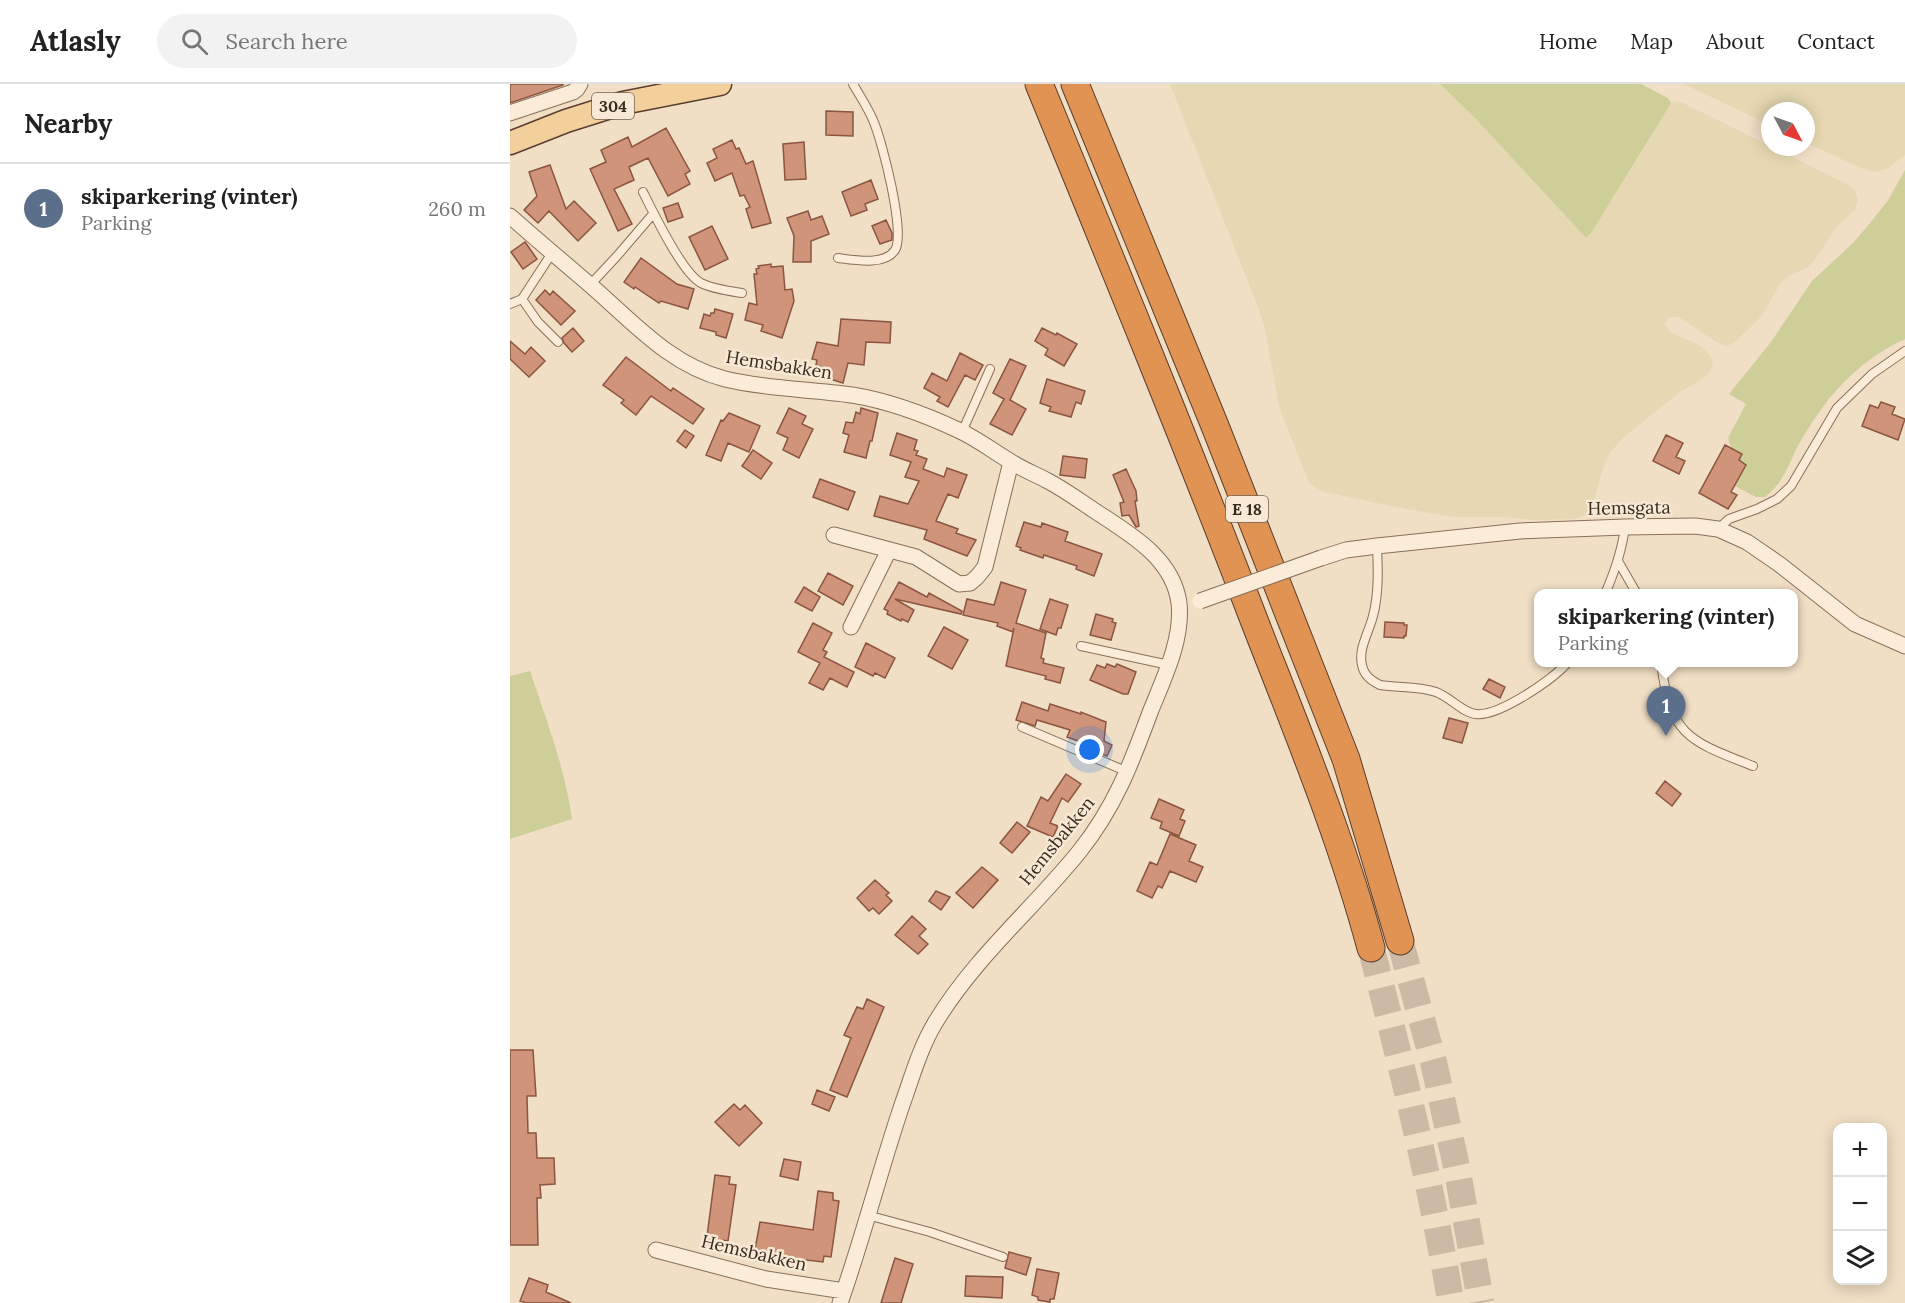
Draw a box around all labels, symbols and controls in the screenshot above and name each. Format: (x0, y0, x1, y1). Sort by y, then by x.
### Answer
search box (157, 14, 577, 68)
text: Atlasly (30, 23, 121, 59)
icon: search (178, 25, 211, 58)
text: Search here (226, 27, 348, 55)
text: Home (1539, 28, 1597, 55)
text: Map (1630, 28, 1673, 55)
text: About (1706, 28, 1764, 55)
text: Contact (1797, 28, 1875, 55)
road number: 304 (592, 93, 634, 119)
north arrow (1761, 102, 1815, 156)
text: Nearby (24, 107, 112, 140)
text: skiparkering (vinter) (81, 182, 298, 210)
text: 1 (39, 196, 48, 221)
text: 260 m (428, 196, 486, 221)
text: Parking (81, 210, 151, 235)
street label: Hemsbakken (724, 345, 834, 384)
street label: Hemsgata (1587, 495, 1671, 520)
road number: E 18 (1226, 496, 1268, 522)
popup (1534, 589, 1798, 667)
text: skiparkering (vinter) (1558, 602, 1774, 630)
text: Parking (1558, 630, 1628, 655)
pin: 1 (1646, 686, 1686, 736)
your location (1075, 735, 1104, 764)
street label: Hemsbakken (1014, 792, 1099, 890)
map controls (1833, 1123, 1887, 1285)
button: + (1833, 1123, 1887, 1177)
button: − (1833, 1177, 1887, 1231)
street label: Hemsbakken (699, 1229, 809, 1276)
button: layers (1833, 1231, 1887, 1285)

